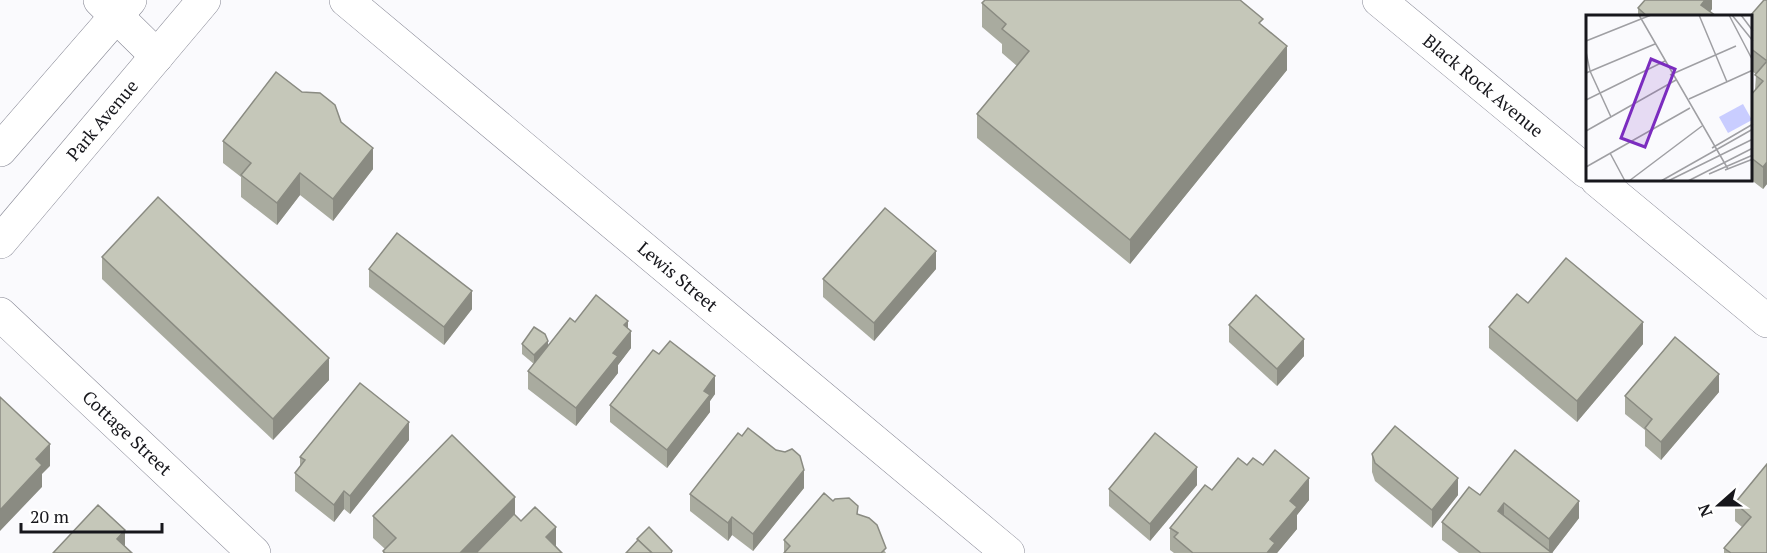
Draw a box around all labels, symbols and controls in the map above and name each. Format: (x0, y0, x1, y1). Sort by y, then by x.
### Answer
inset map (1586, 15, 1752, 182)
street label: Black Rock Avenue (1418, 28, 1549, 142)
street label: Park Avenue (61, 74, 143, 165)
street label: Lewis Street (633, 236, 724, 317)
street label: Cottage Street (78, 385, 178, 481)
north arrow (1689, 475, 1749, 535)
scale bar (21, 496, 162, 534)
text: N (1693, 501, 1717, 520)
text: 20 m (30, 504, 70, 528)

